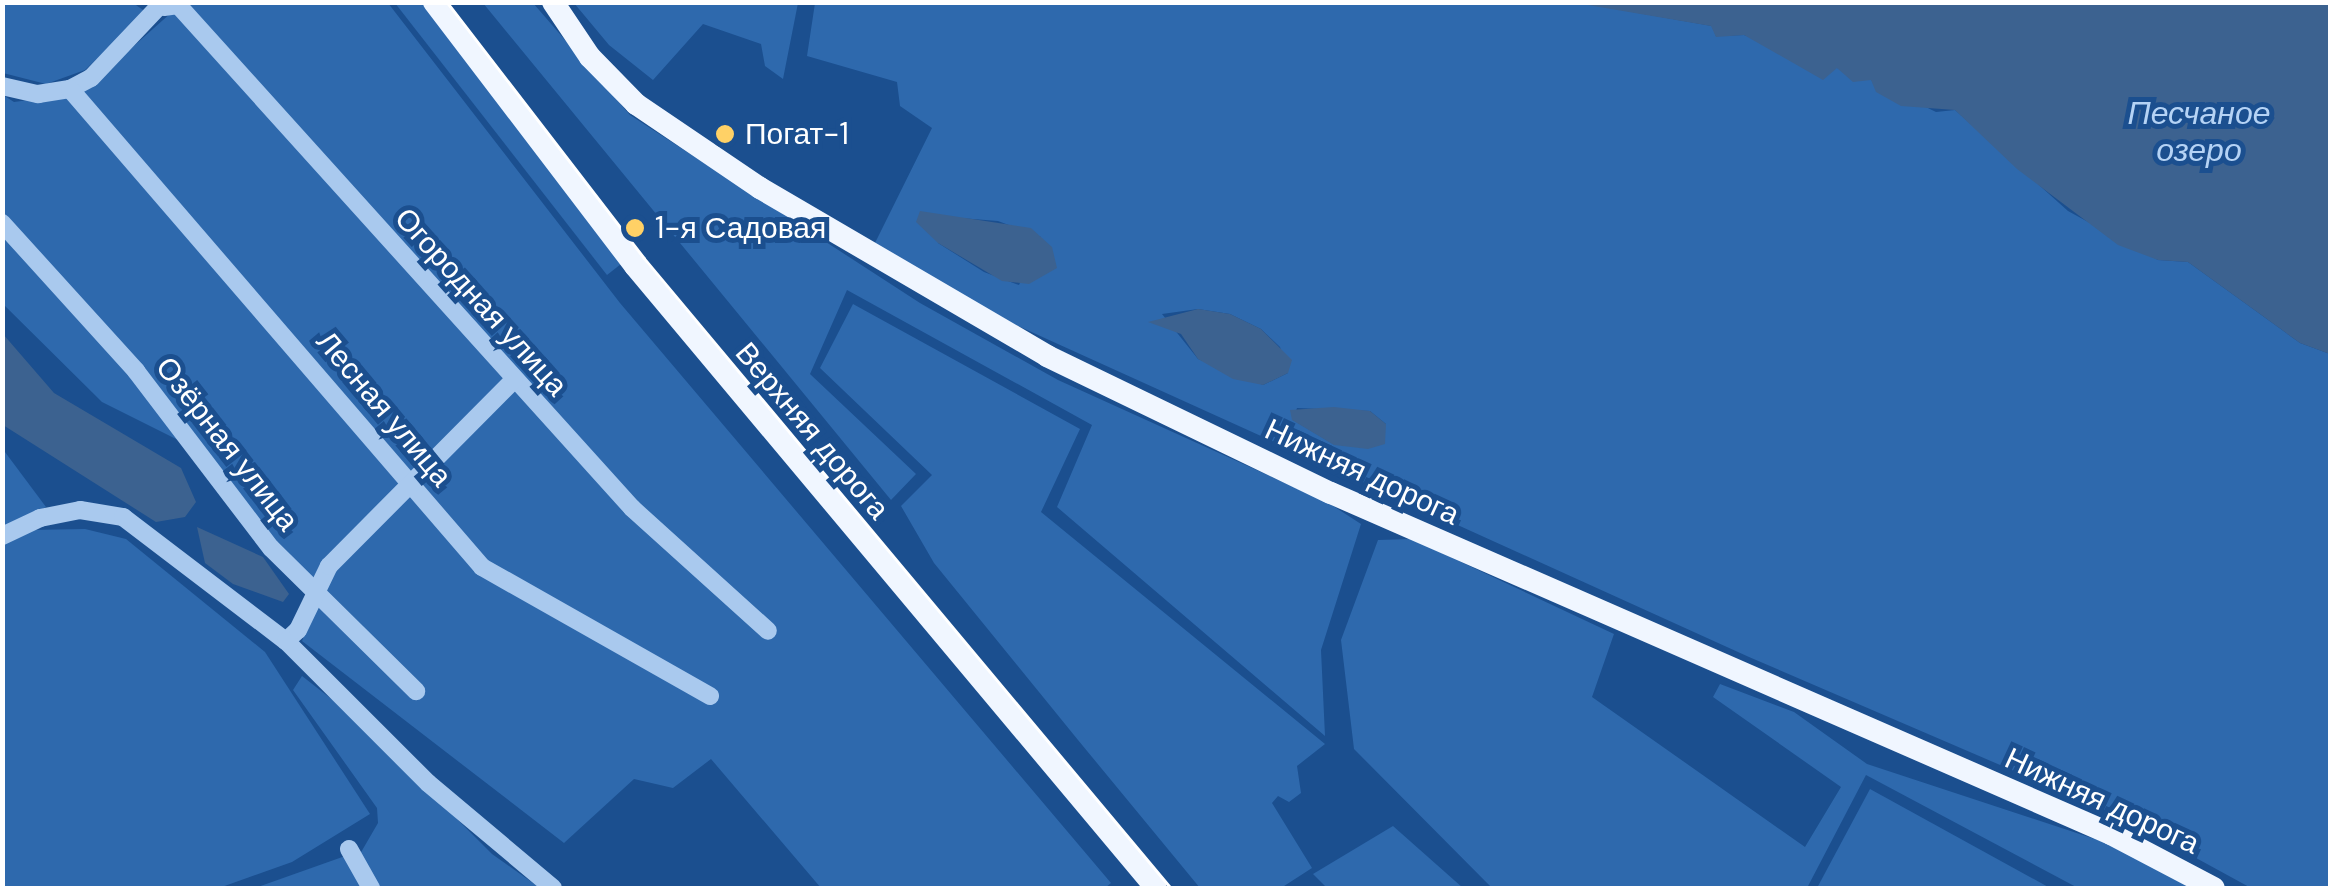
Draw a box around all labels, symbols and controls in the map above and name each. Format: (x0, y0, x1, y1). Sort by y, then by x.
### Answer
water label: Песчаное озеро (2127, 95, 2271, 170)
place label: Погат-1 (745, 116, 849, 152)
marker: Погат-1 (714, 123, 736, 145)
street label: Огородная улица (387, 201, 575, 403)
place label: 1-я Садовая (655, 210, 826, 246)
marker: 1-я Садовая (624, 217, 646, 239)
street label: Лесная улица (309, 324, 459, 494)
street label: Верхняя дорога (728, 335, 896, 527)
street label: Озёрная улица (148, 350, 306, 538)
street label: Нижняя дорога (1259, 411, 1465, 533)
street label: Нижняя дорога (1999, 740, 2205, 862)

